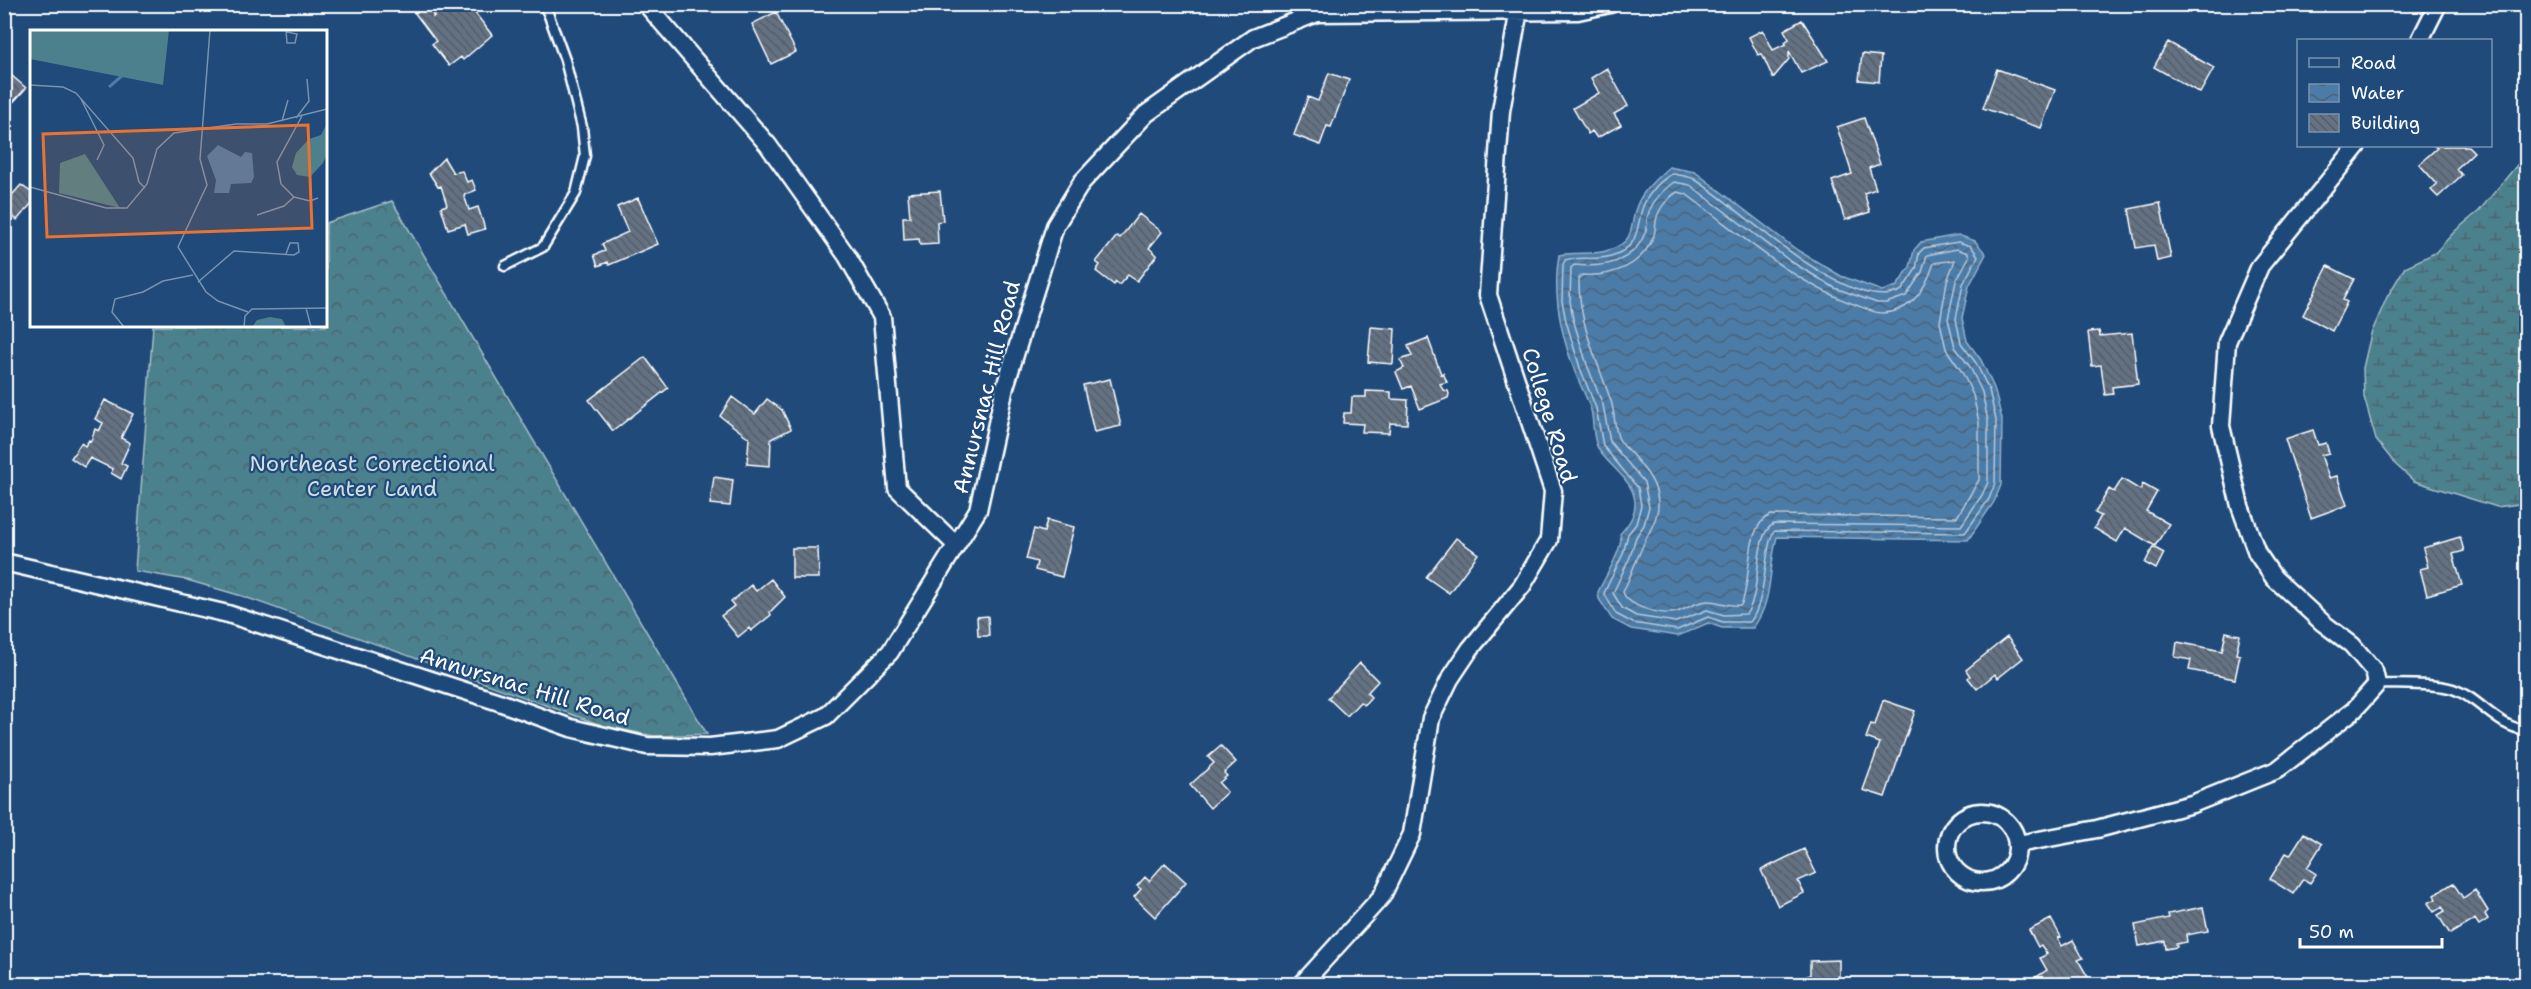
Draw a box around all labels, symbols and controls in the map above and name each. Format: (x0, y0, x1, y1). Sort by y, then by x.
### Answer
inset map (30, 30, 327, 327)
legend (2297, 39, 2492, 147)
text: Road (2351, 51, 2396, 75)
text: Water (2351, 81, 2404, 105)
text: Building (2351, 111, 2420, 135)
street label: Annursnac Hill Road (946, 278, 1027, 497)
street label: College Road (1515, 344, 1584, 486)
park label: Northeast Correctional Center Land (249, 449, 495, 503)
street label: Annursnac Hill Road (416, 641, 634, 732)
scale bar (2300, 911, 2442, 949)
text: 50 m (2309, 920, 2354, 944)

